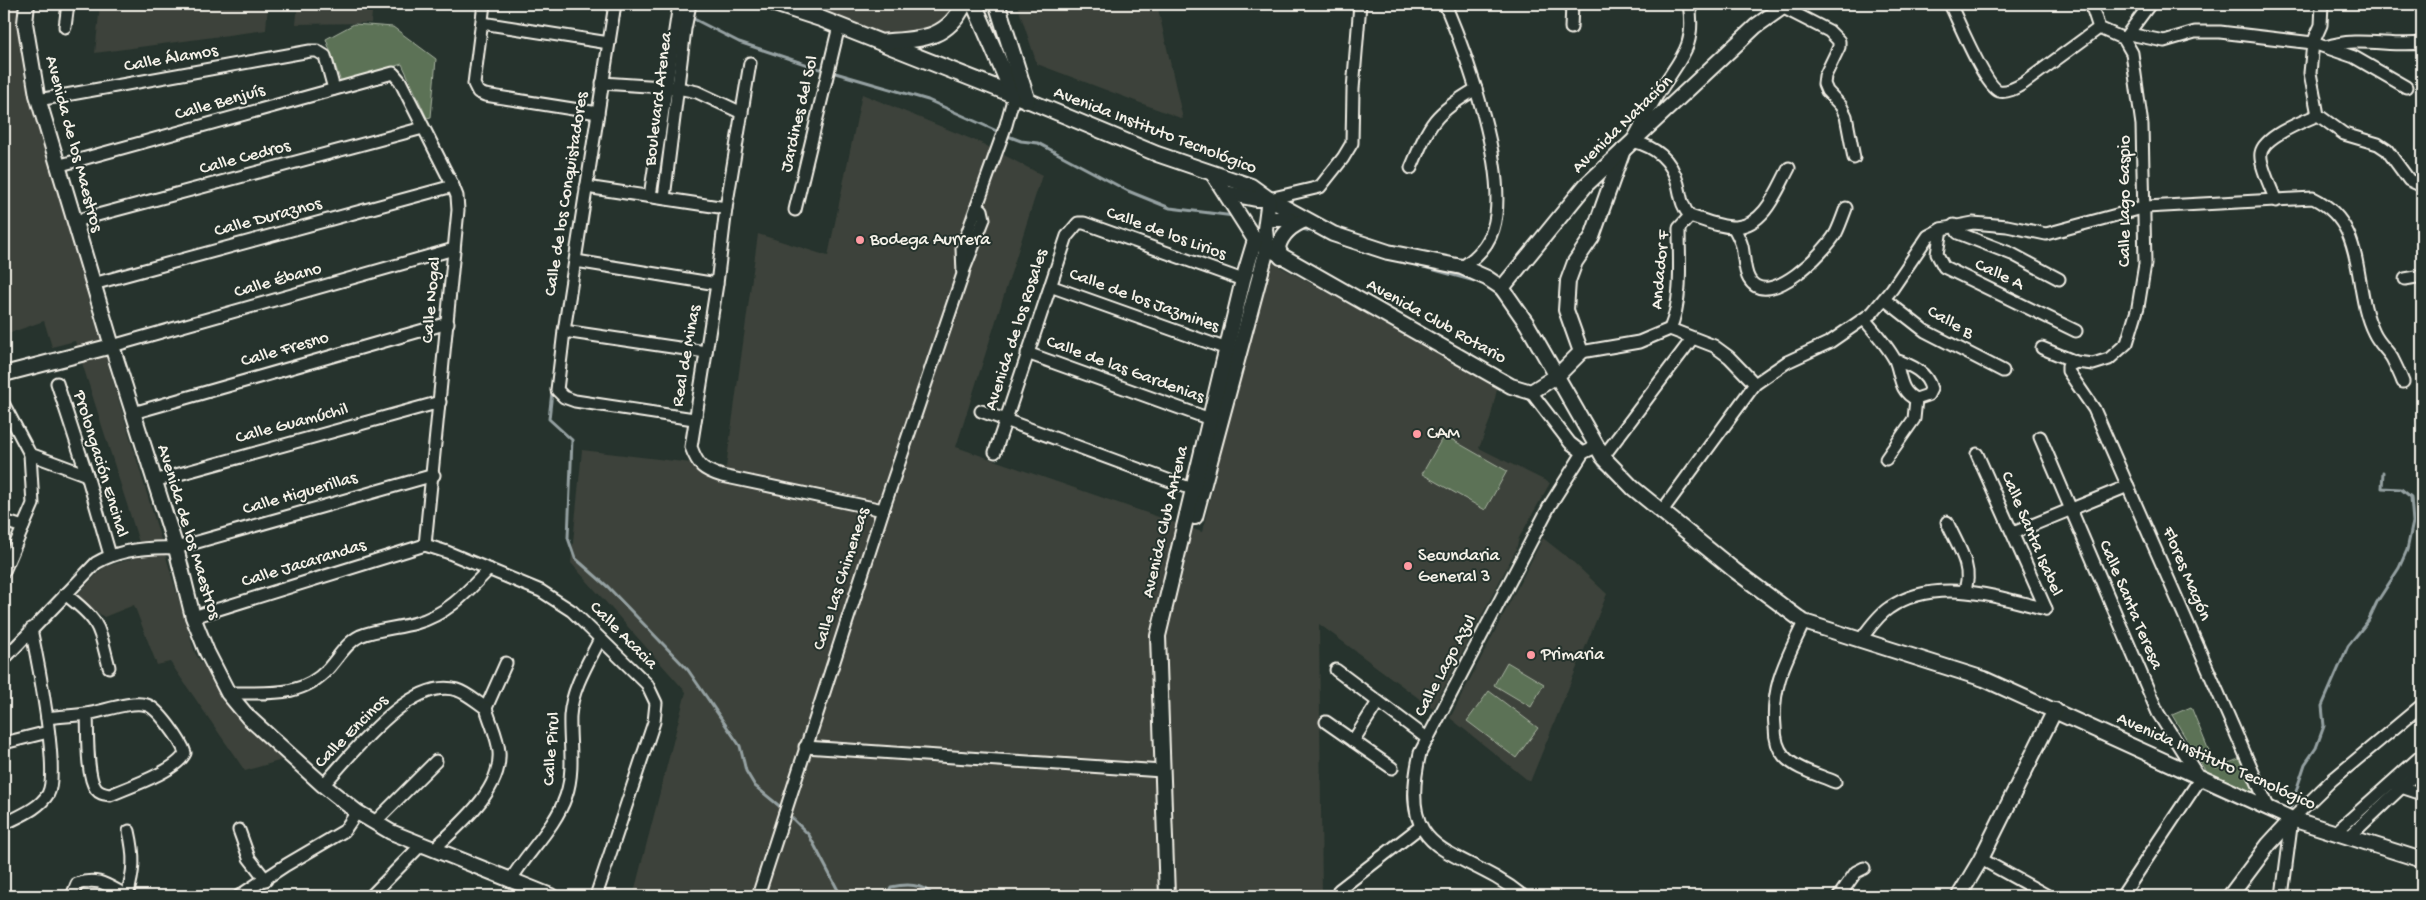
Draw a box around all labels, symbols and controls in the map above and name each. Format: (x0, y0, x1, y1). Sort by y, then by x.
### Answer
street label: Boulevard Atenea (640, 30, 678, 168)
street label: Calle Álamos (122, 39, 221, 78)
street label: Avenida de los Maestros (39, 54, 107, 236)
street label: Jardines del Sol (776, 54, 824, 174)
street label: Avenida Natación (1568, 71, 1678, 178)
street label: Calle Benjuís (173, 80, 269, 126)
street label: Avenida Instituto Tecnológico (1051, 83, 1259, 179)
street label: Calle de los Conquistadores (540, 89, 594, 298)
street label: Calle Cedros (197, 135, 294, 180)
street label: Calle Lago Gaspio (2115, 135, 2136, 267)
street label: Calle Duraznos (212, 193, 325, 242)
street label: Calle de los Lirios (1103, 203, 1230, 266)
street label: Andador F (1647, 229, 1675, 310)
place label: Bodega Aurrera (869, 230, 991, 251)
marker: Bodega Aurrera (854, 234, 866, 246)
street label: Avenida de los Rosales (981, 245, 1053, 413)
street label: Calle A (1971, 255, 2028, 296)
street label: Calle Nogal (418, 256, 446, 344)
street label: Calle Ébano (232, 259, 324, 303)
street label: Calle de los Jazmines (1066, 264, 1223, 338)
street label: Avenida Club Rotario (1362, 275, 1510, 369)
street label: Calle B (1923, 301, 1978, 345)
street label: Real de Minas (668, 302, 706, 408)
street label: Calle Fresno (239, 327, 331, 373)
street label: Calle de las Gardenias (1043, 332, 1208, 409)
street label: Prolongación Encinal (67, 387, 132, 540)
street label: Calle Guamúchil (233, 399, 351, 449)
place label: CAM (1427, 424, 1460, 445)
marker: CAM (1411, 428, 1423, 440)
street label: Avenida de los Maestros (151, 442, 225, 623)
street label: Avenida Club Antena (1138, 443, 1194, 600)
street label: Calle Higuerillas (240, 467, 361, 520)
street label: Calle Santa Isabel (1995, 468, 2067, 600)
street label: Calle Las Chimeneas (809, 504, 875, 653)
street label: Flores Magón (2156, 523, 2215, 624)
street label: Calle Jacarandas (239, 535, 370, 593)
street label: Calle Santa Teresa (2093, 537, 2167, 674)
place label: Secundaria General 3 (1418, 546, 1501, 588)
marker: Secundaria General 3 (1402, 560, 1414, 572)
street label: Calle Acacia (584, 597, 662, 675)
street label: Calle Lago Azul (1410, 611, 1482, 721)
place label: Primaria (1540, 645, 1605, 666)
marker: Primaria (1525, 649, 1537, 661)
street label: Calle Encinos (311, 690, 394, 773)
street label: Avenida Instituto Tecnológico (2113, 709, 2319, 815)
street label: Calle Pirul (539, 711, 565, 787)

